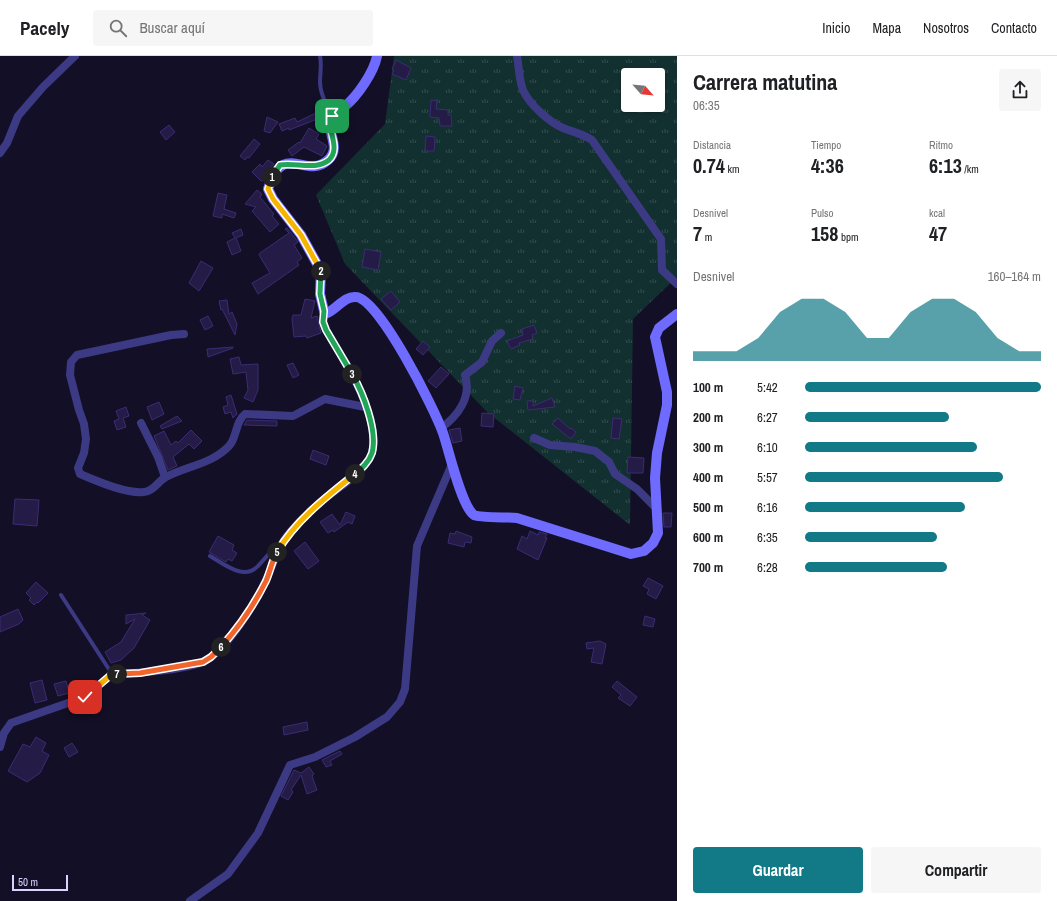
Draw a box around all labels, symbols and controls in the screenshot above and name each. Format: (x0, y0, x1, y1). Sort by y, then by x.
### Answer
search box (93, 10, 373, 46)
text: Pacely (20, 15, 69, 41)
icon: search (107, 17, 129, 39)
text: Buscar aquí (139, 17, 205, 38)
text: Inicio (822, 19, 850, 37)
text: Mapa (872, 19, 901, 37)
text: Nosotros (923, 19, 969, 37)
text: Contacto (991, 19, 1037, 37)
text: Carrera matutina (693, 67, 837, 97)
north arrow (621, 68, 665, 112)
map controls (621, 68, 665, 112)
button: share (999, 69, 1041, 111)
text: 06:35 (693, 97, 720, 114)
pin (315, 99, 349, 133)
icon: arrive (321, 105, 343, 127)
text: Distancia (693, 138, 731, 152)
text: Tiempo (811, 138, 841, 152)
text: Ritmo (929, 138, 953, 152)
text: 0.74 (693, 152, 725, 179)
text: 4:36 (811, 152, 844, 179)
text: 6:13 (929, 152, 962, 179)
text: km (725, 162, 739, 176)
text: /km (962, 162, 979, 176)
pin: 1 (262, 167, 282, 187)
text: 1 (269, 170, 275, 184)
text: Desnivel (693, 206, 728, 220)
text: Pulso (811, 206, 834, 220)
text: kcal (929, 206, 945, 220)
text: 7 (693, 220, 702, 247)
text: 158 (811, 220, 838, 247)
text: 47 (929, 220, 947, 247)
text: m (702, 230, 712, 244)
text: bpm (838, 230, 858, 244)
pin: 2 (311, 261, 331, 281)
text: 2 (318, 264, 324, 278)
text: Desnivel (693, 268, 734, 285)
text: 160–164 m (988, 268, 1041, 285)
pin: 3 (342, 364, 362, 384)
text: 3 (349, 367, 355, 381)
text: 100 m (693, 379, 723, 396)
text: 5:42 (757, 379, 778, 396)
text: 200 m (693, 409, 723, 426)
text: 6:27 (757, 409, 778, 426)
text: 300 m (693, 439, 723, 456)
text: 6:10 (757, 439, 778, 456)
pin: 4 (345, 464, 365, 484)
text: 4 (352, 467, 358, 481)
text: 400 m (693, 469, 723, 486)
text: 5:57 (757, 469, 778, 486)
text: 500 m (693, 499, 723, 516)
text: 6:16 (757, 499, 778, 516)
text: 600 m (693, 529, 723, 546)
text: 6:35 (757, 529, 778, 546)
pin: 5 (267, 542, 287, 562)
text: 5 (274, 545, 280, 559)
text: 700 m (693, 559, 723, 576)
text: 6:28 (757, 559, 778, 576)
pin: 6 (211, 637, 231, 657)
text: 6 (218, 640, 224, 654)
pin: 7 (107, 664, 127, 684)
text: 7 (114, 667, 120, 681)
pin (68, 680, 102, 714)
icon: check (74, 686, 96, 708)
button: Guardar (693, 847, 863, 893)
button: Compartir (871, 847, 1041, 893)
scale bar (12, 873, 68, 892)
text: 50 m (18, 875, 38, 889)

